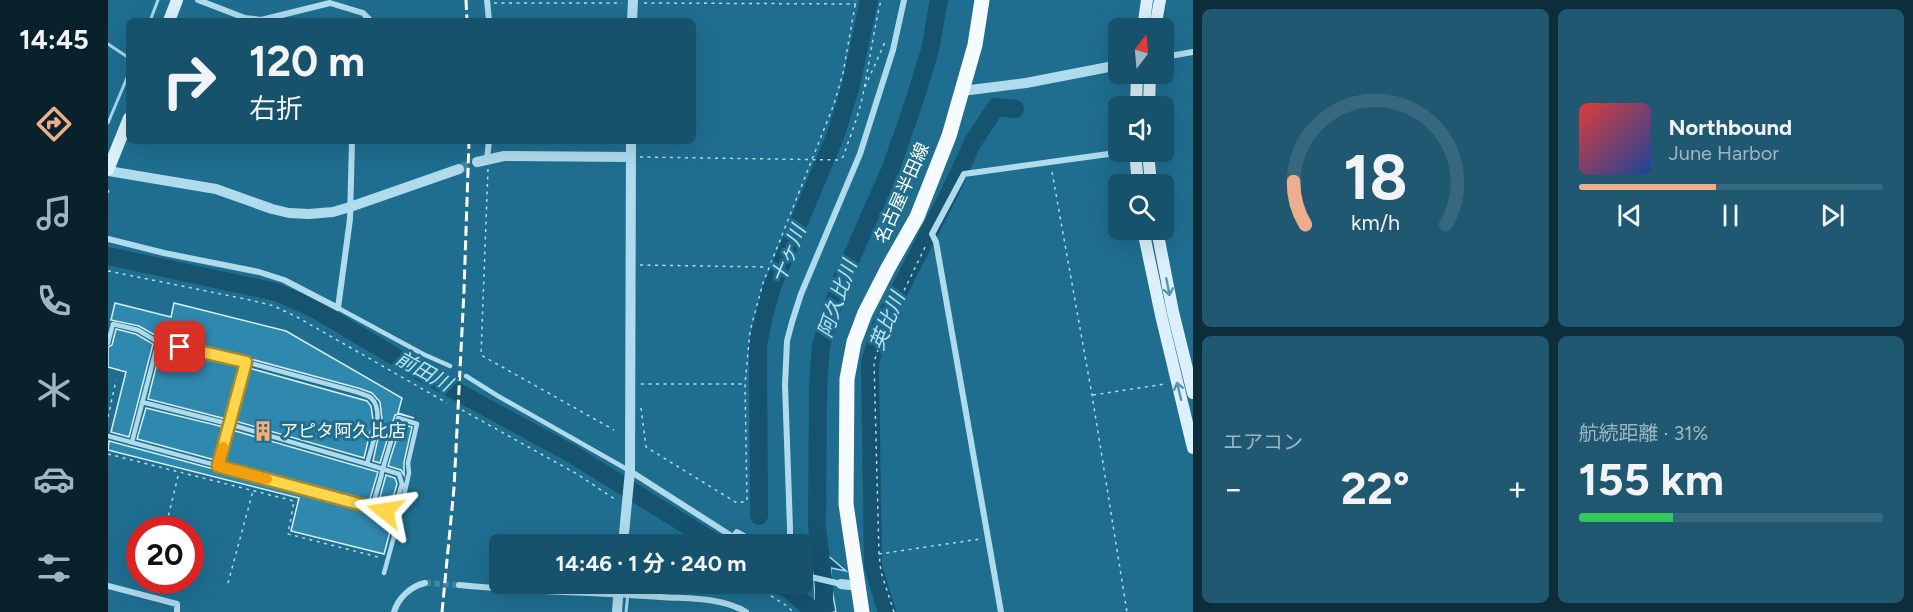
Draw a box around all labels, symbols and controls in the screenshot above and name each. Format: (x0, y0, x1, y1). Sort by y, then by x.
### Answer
north arrow (1108, 18, 1174, 84)
map controls (1108, 18, 1174, 240)
text: 14:45 (19, 23, 89, 56)
text: 120 m (249, 36, 365, 87)
icon: right (150, 42, 228, 120)
text: 右折 (249, 92, 303, 125)
button: sound (1108, 96, 1174, 162)
icon: directions (33, 103, 75, 145)
text: Northbound (1669, 114, 1792, 141)
street label: 名古屋半田線 (870, 139, 934, 247)
text: 18 (1343, 140, 1408, 215)
text: June Harbor (1669, 141, 1779, 165)
button: search (1108, 174, 1174, 240)
icon: music (33, 192, 75, 234)
icon: previous (1613, 199, 1646, 232)
icon: pause (1714, 199, 1747, 232)
icon: next (1816, 199, 1849, 232)
text: km/h (1351, 210, 1400, 235)
water label: 十ヶ川 (766, 220, 811, 286)
water label: 阿久比川 (813, 255, 862, 341)
one-way arrow (1163, 277, 1174, 296)
icon: phone (33, 280, 75, 322)
water label: 英比川 (865, 287, 910, 353)
pin (154, 321, 205, 372)
icon: arrive (163, 330, 196, 363)
water label: 前田川 (392, 346, 458, 397)
icon: climate (33, 369, 75, 411)
one-way arrow (1173, 382, 1185, 401)
building icon: アピタ阿久比店 (251, 419, 275, 443)
place label: アピタ阿久比店 (280, 420, 406, 442)
text: 航続距離 · 31% (1579, 421, 1708, 445)
text: エアコン (1223, 430, 1303, 454)
text: 155 km (1579, 452, 1724, 506)
icon: car (33, 458, 75, 500)
text: 22° (1341, 461, 1410, 515)
text: − (1223, 469, 1244, 508)
text: + (1507, 469, 1528, 508)
position arrow (353, 479, 417, 543)
speed limit sign: 20 (126, 516, 204, 594)
icon: filters (33, 547, 75, 589)
text: 14:46 · 1 分 · 240 m (556, 550, 746, 577)

